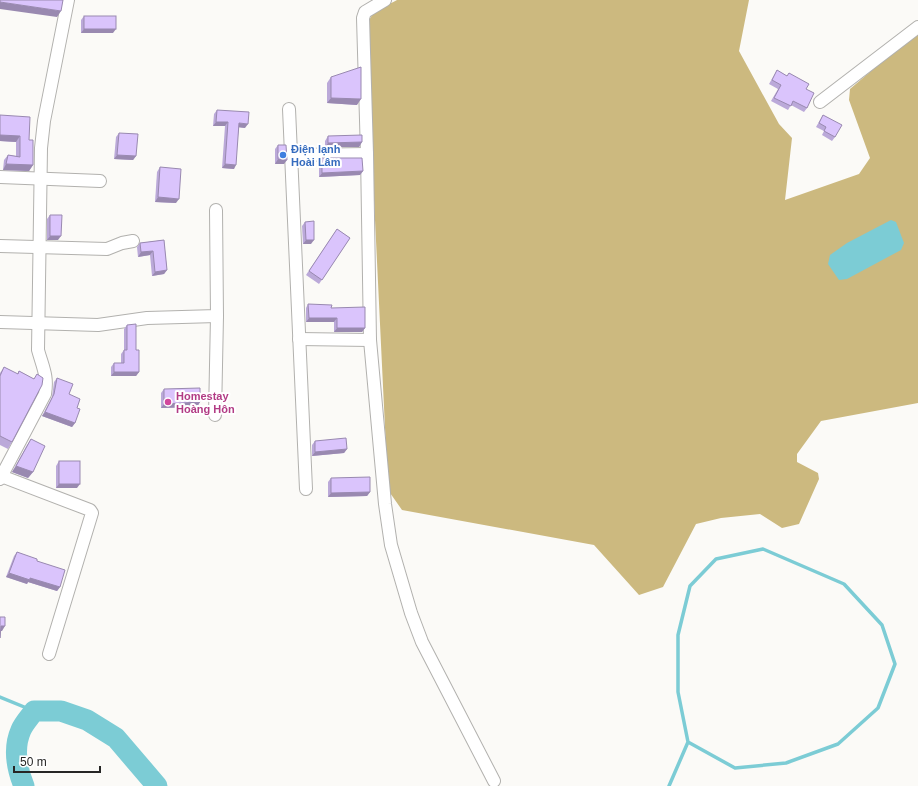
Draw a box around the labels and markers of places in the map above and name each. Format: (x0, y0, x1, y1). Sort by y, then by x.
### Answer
place label: Điện lạnh Hoài Lâm (291, 143, 341, 168)
marker: Điện lạnh Hoài Lâm (278, 150, 288, 160)
place label: Homestay Hoàng Hôn (176, 390, 235, 415)
marker: Homestay Hoàng Hôn (163, 397, 173, 407)

